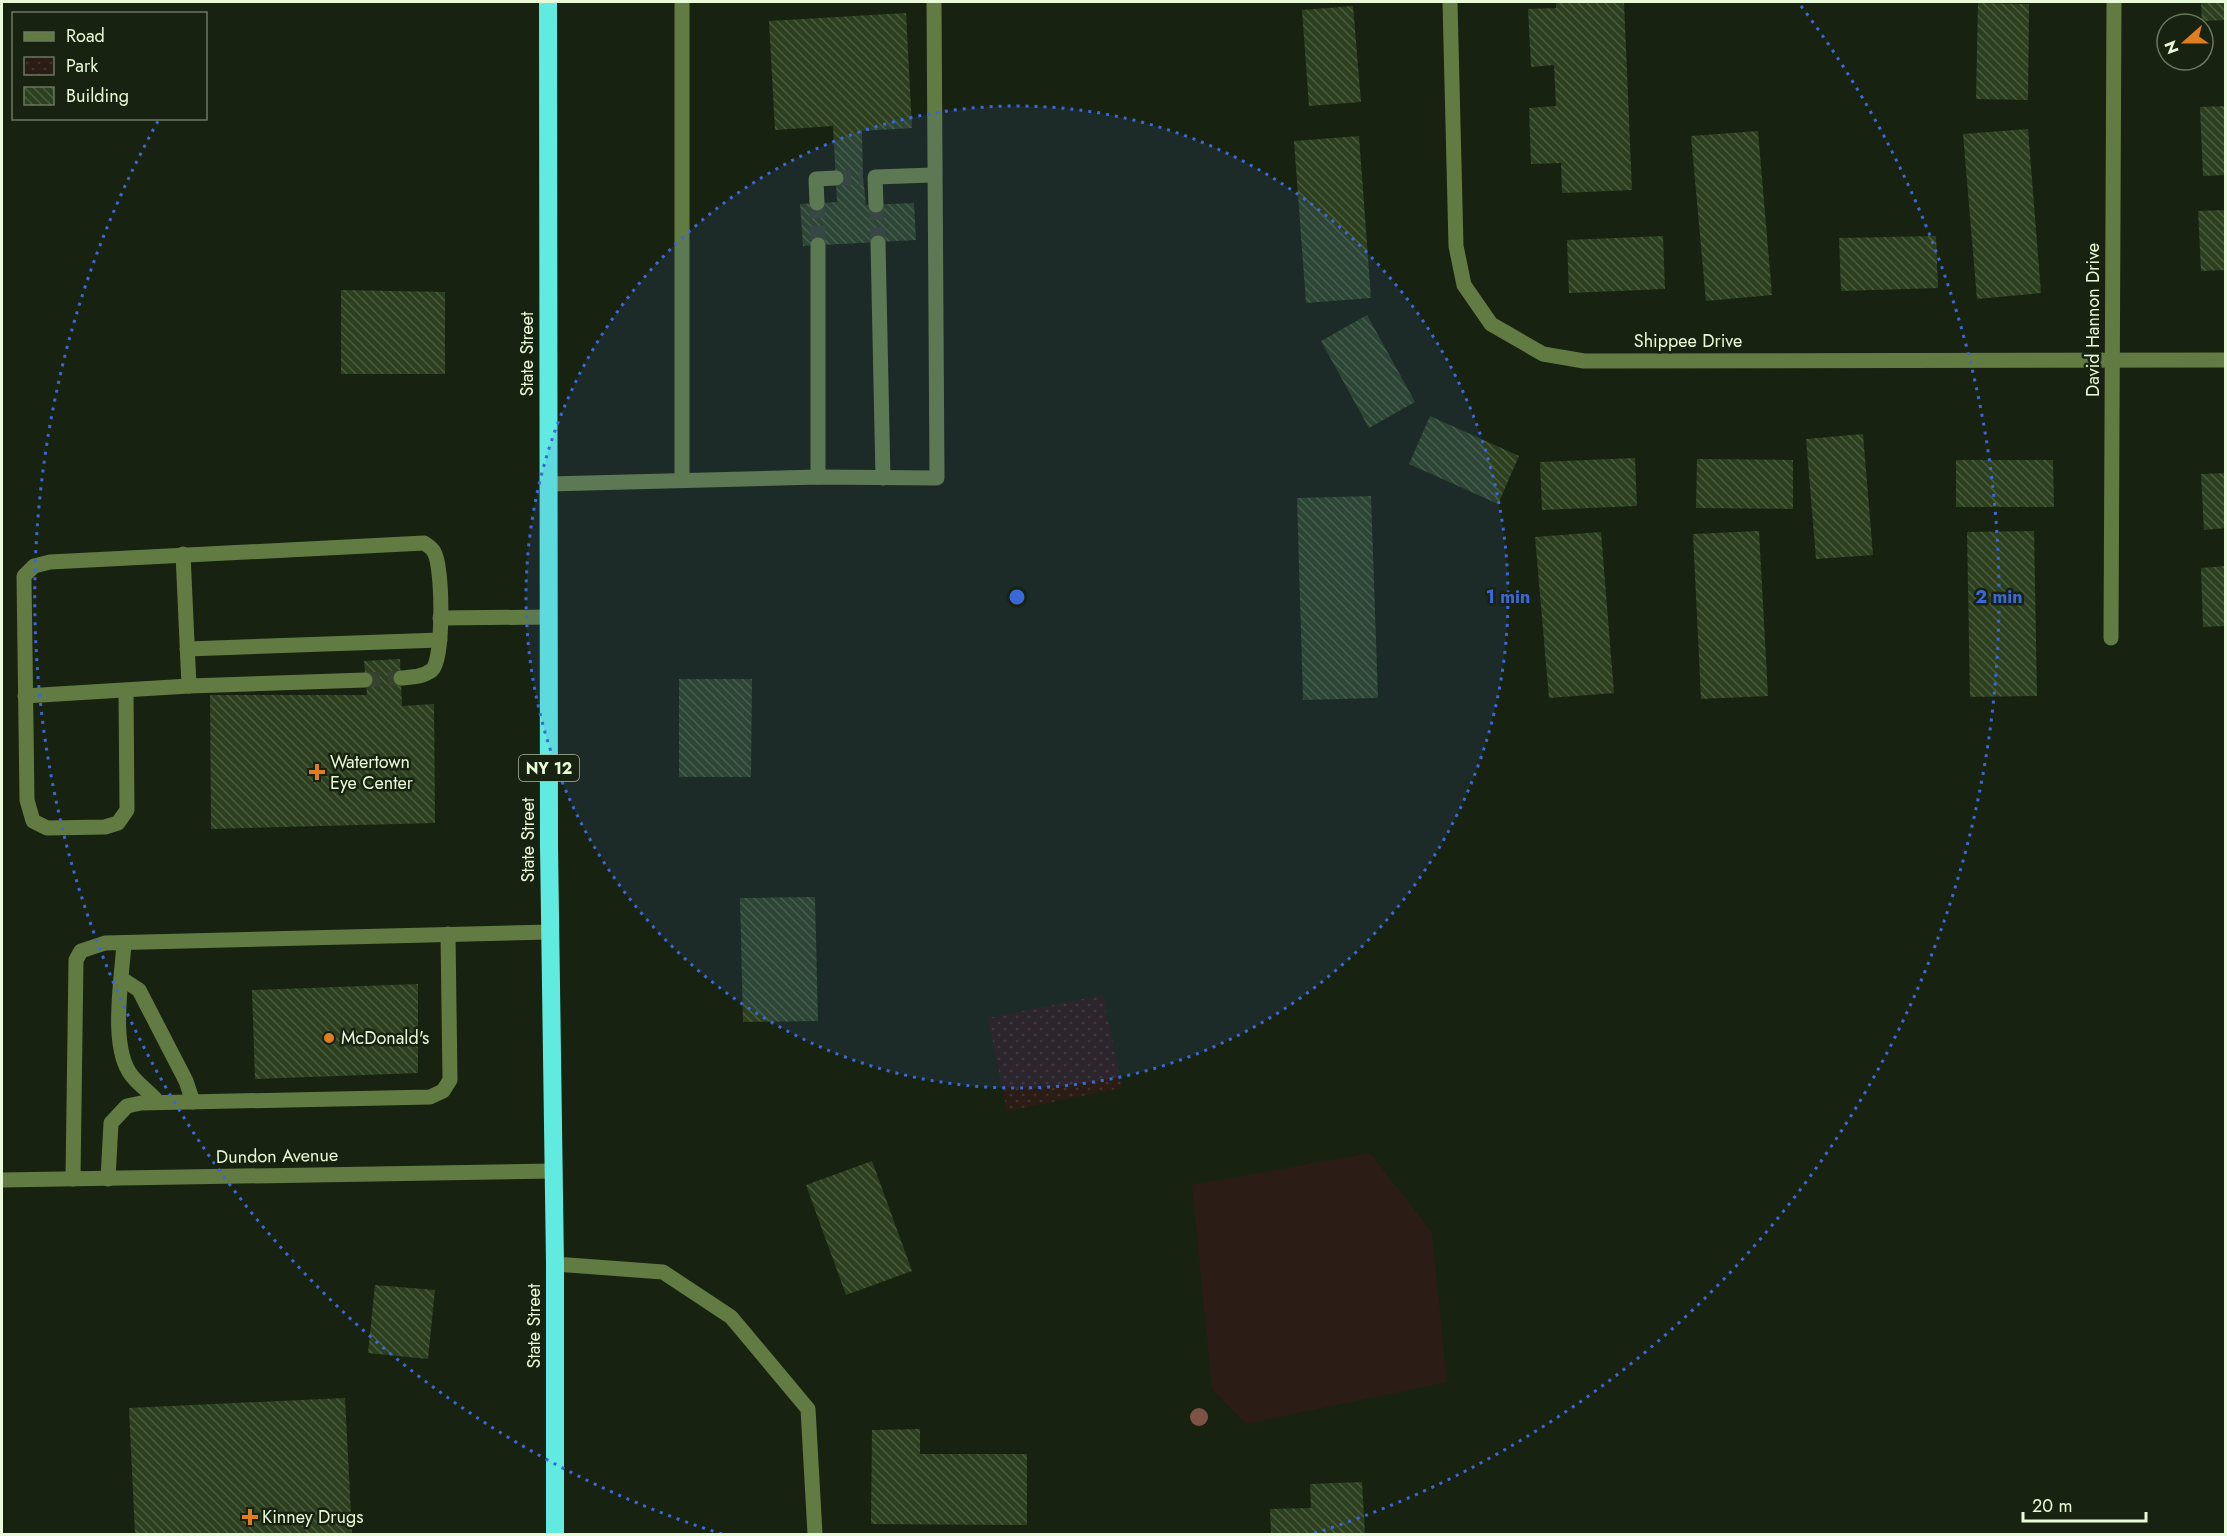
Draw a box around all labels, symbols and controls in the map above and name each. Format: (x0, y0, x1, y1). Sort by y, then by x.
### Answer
legend (12, 12, 207, 120)
north arrow (2155, 12, 2215, 72)
text: Road (66, 23, 105, 49)
text: N (2158, 37, 2184, 57)
text: Park (66, 53, 98, 79)
text: Building (66, 83, 129, 109)
street label: David Hannon Drive (2080, 243, 2106, 397)
street label: State Street (514, 311, 540, 396)
street label: Shippee Drive (1634, 328, 1742, 354)
text: 1 min (1486, 584, 1530, 610)
text: 2 min (1975, 584, 2023, 610)
centre of rings (1007, 587, 1027, 607)
place label: Watertown Eye Center (330, 749, 414, 796)
road number: NY 12 (519, 755, 579, 781)
marker: Watertown Eye Center (308, 763, 326, 781)
street label: State Street (515, 797, 541, 882)
place label: McDonald's (341, 1025, 429, 1051)
marker: McDonald's (322, 1031, 336, 1045)
street label: Dundon Avenue (216, 1142, 338, 1170)
street label: State Street (521, 1283, 547, 1368)
scale bar (2023, 1485, 2146, 1523)
text: 20 m (2032, 1493, 2072, 1519)
place label: Kinney Drugs (262, 1504, 363, 1530)
marker: Kinney Drugs (243, 1510, 257, 1524)

